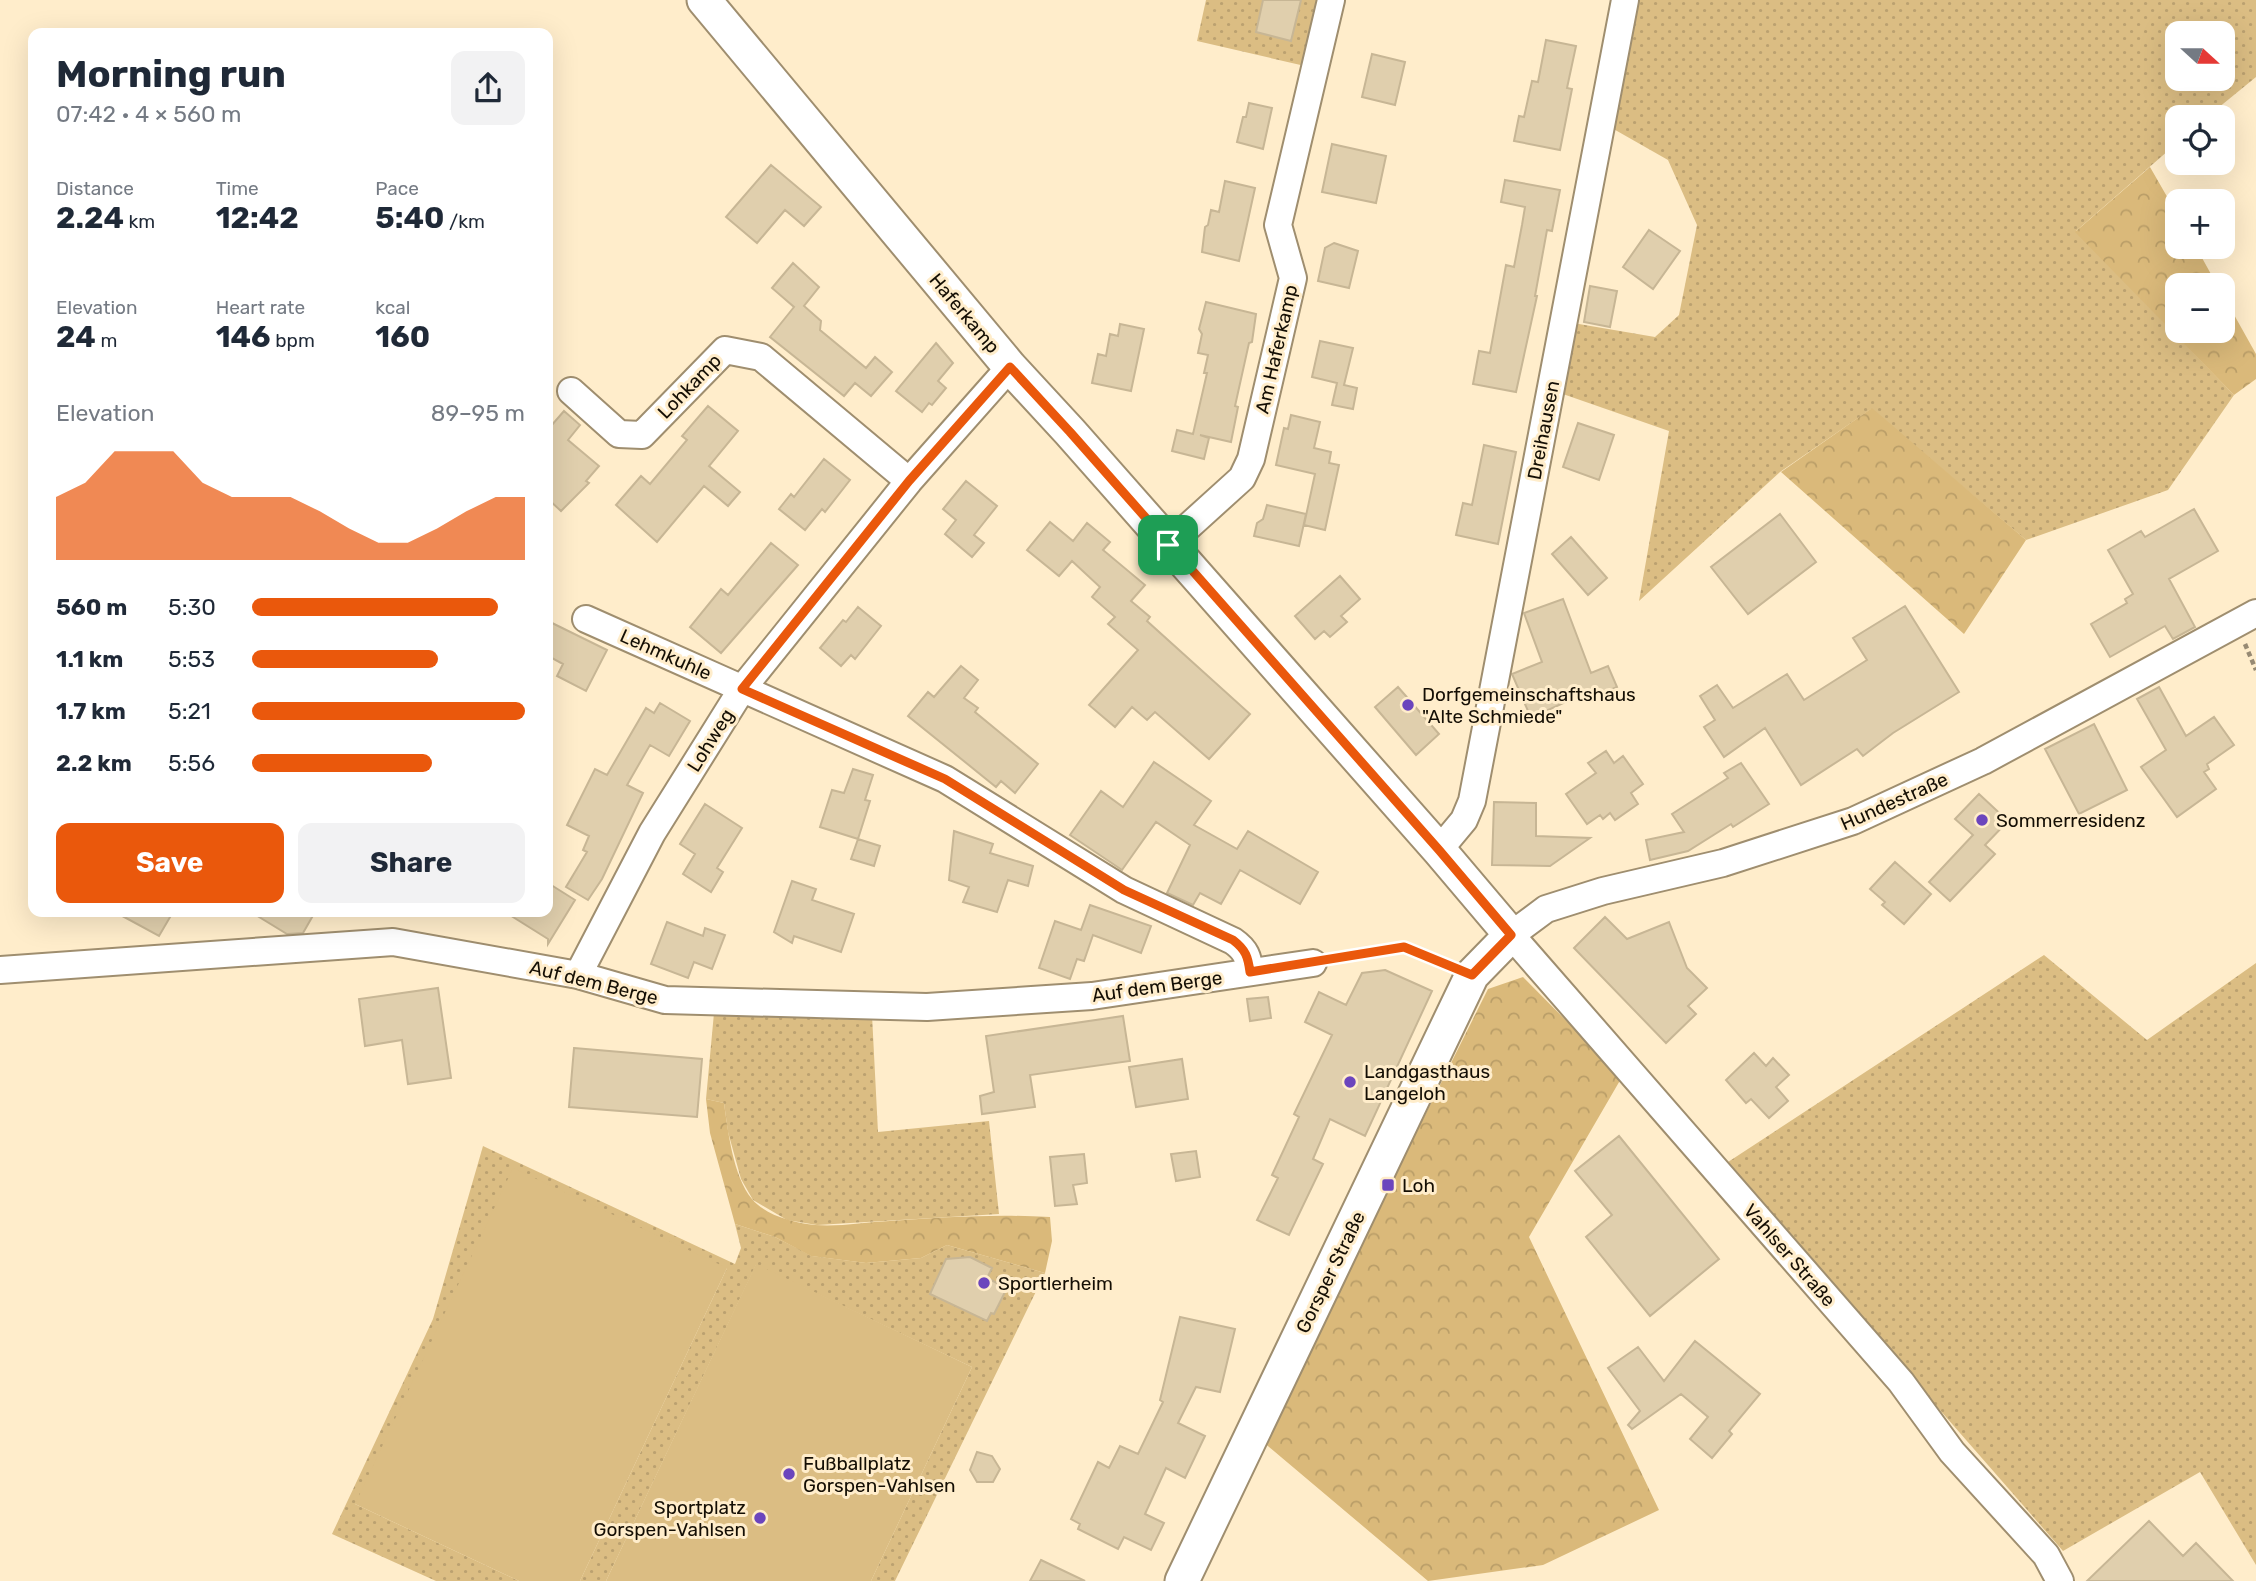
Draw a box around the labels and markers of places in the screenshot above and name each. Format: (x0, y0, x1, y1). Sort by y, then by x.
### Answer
pin (1138, 515, 1198, 575)
place label: Dorfgemeinschaftshaus "Alte Schmiede" (1422, 683, 1636, 728)
marker: Dorfgemeinschaftshaus "Alte Schmiede" (1400, 697, 1416, 713)
place label: Sommerresidenz (1996, 809, 2145, 832)
marker: Sommerresidenz (1974, 812, 1990, 828)
place label: Landgasthaus Langeloh (1364, 1060, 1490, 1105)
marker: Landgasthaus Langeloh (1342, 1074, 1358, 1090)
place label: Loh (1402, 1174, 1435, 1197)
marker: Loh (1380, 1177, 1396, 1193)
place label: Sportlerheim (998, 1272, 1113, 1295)
marker: Sportlerheim (976, 1275, 992, 1291)
place label: Fußballplatz Gorspen-Vahlsen (803, 1452, 956, 1497)
marker: Fußballplatz Gorspen-Vahlsen (781, 1466, 797, 1482)
place label: Sportplatz Gorspen-Vahlsen (593, 1496, 746, 1541)
marker: Sportplatz Gorspen-Vahlsen (752, 1510, 768, 1526)

